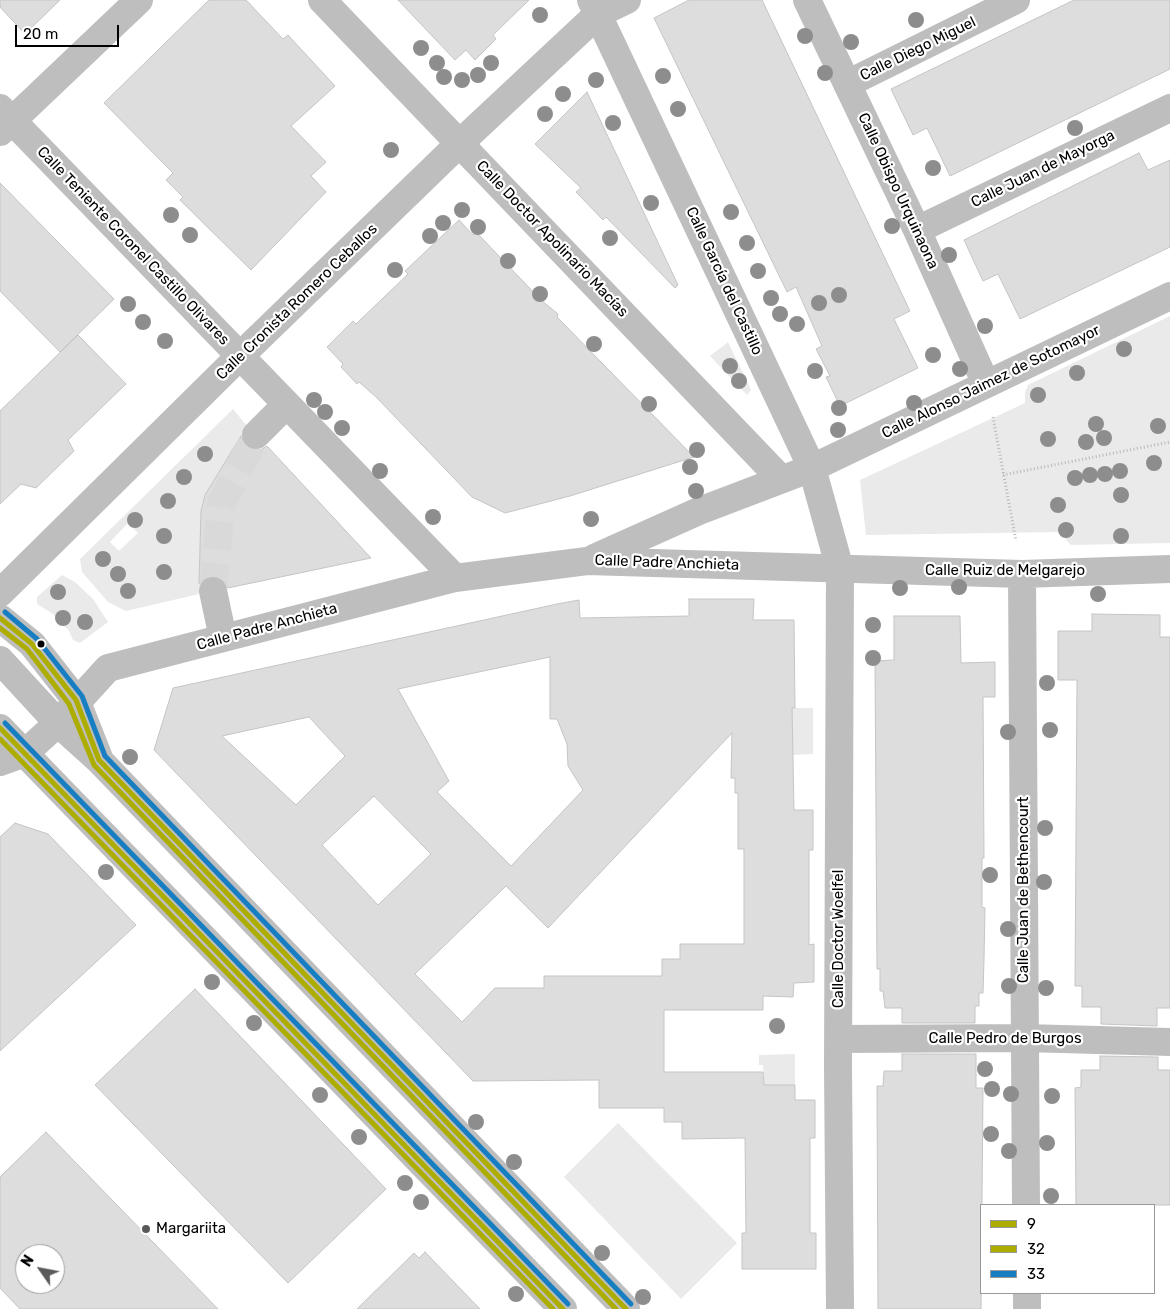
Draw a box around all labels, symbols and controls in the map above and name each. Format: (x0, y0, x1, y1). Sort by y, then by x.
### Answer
street label: Calle Diego Miguel (857, 13, 979, 85)
scale bar (18, 15, 121, 47)
text: 20 m (23, 25, 58, 43)
street label: Calle Obispo Urquinaona (854, 110, 942, 272)
street label: Calle Juan de Mayorga (968, 126, 1118, 212)
street label: Calle Teniente Coronel Castillo Olivares (33, 143, 233, 349)
street label: Calle Doctor Apolinario Macías (472, 157, 632, 321)
street label: Calle García del Castillo (682, 204, 766, 358)
street label: Calle Cronista Romero Ceballos (213, 220, 381, 384)
street label: Calle Alonso Jaimez de Sotomayor (879, 321, 1103, 443)
street label: Calle Padre Anchieta (594, 551, 740, 575)
street label: Calle Ruiz de Melgarejo (925, 562, 1085, 580)
street label: Calle Padre Anchieta (195, 600, 339, 654)
unlabelled marker (36, 639, 46, 649)
street label: Calle Juan de Bethencourt (1015, 797, 1033, 983)
street label: Calle Doctor Woelfel (830, 870, 848, 1008)
street label: Calle Pedro de Burgos (928, 1030, 1082, 1048)
legend (980, 1204, 1155, 1294)
text: 9 (1027, 1215, 1036, 1233)
place label: Margariita (156, 1220, 226, 1238)
marker: Margariita (140, 1223, 152, 1235)
text: 32 (1027, 1240, 1045, 1258)
north arrow (15, 1244, 65, 1294)
text: N (18, 1252, 38, 1270)
text: 33 (1027, 1265, 1045, 1283)

